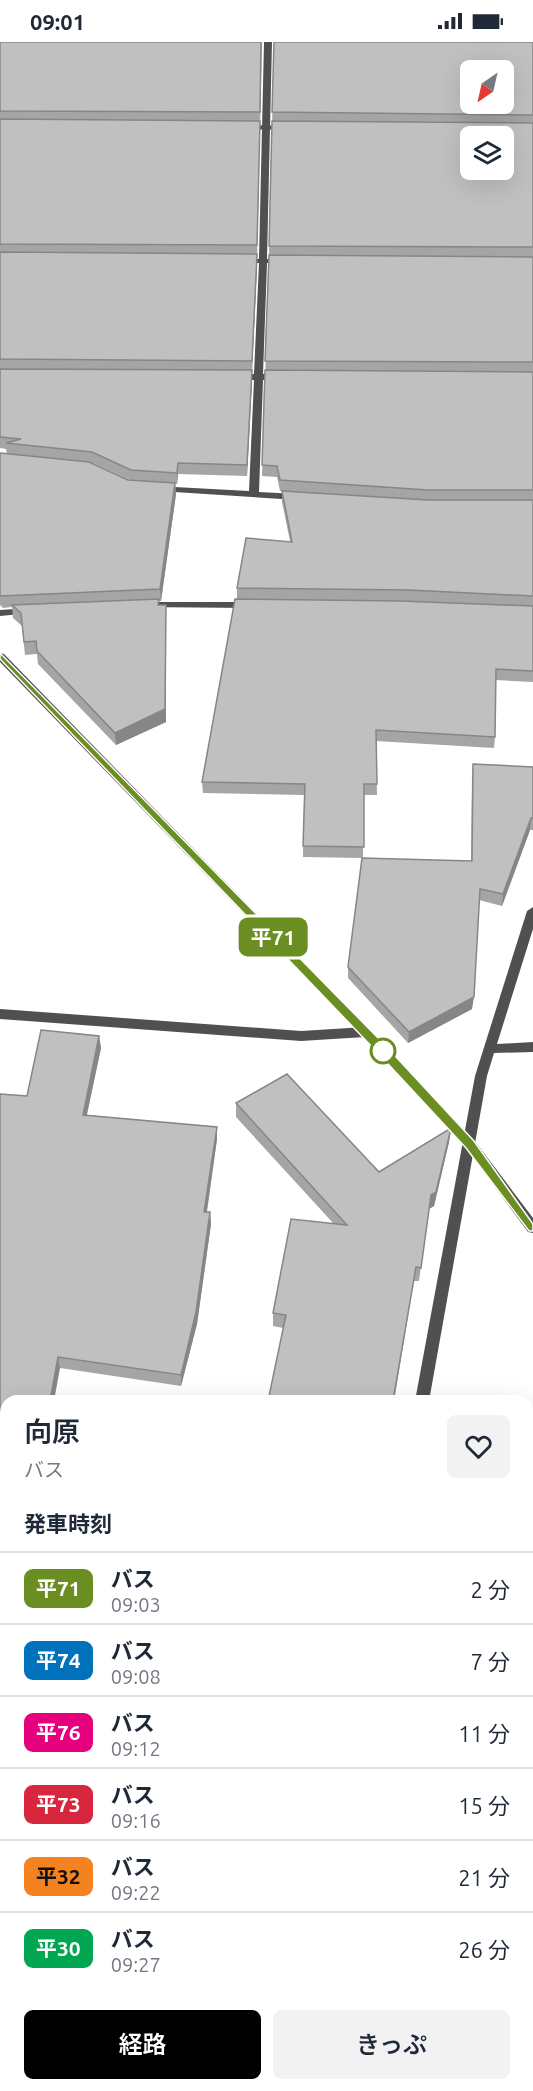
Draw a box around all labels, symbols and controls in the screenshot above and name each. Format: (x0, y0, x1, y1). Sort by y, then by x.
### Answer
text: 09:01 (30, 9, 85, 34)
north arrow (460, 60, 514, 114)
map controls (460, 60, 514, 180)
button: layers (460, 126, 514, 180)
line badge: 平71 (238, 918, 308, 956)
text: 平71 (251, 925, 295, 949)
unlabelled marker (370, 1038, 396, 1064)
button: heart (447, 1415, 510, 1478)
text: 向原 (24, 1416, 80, 1447)
text: バス (24, 1458, 64, 1481)
text: 発車時刻 (24, 1511, 112, 1536)
text: バス (111, 1566, 155, 1591)
text: 平71 (36, 1576, 81, 1600)
text: 2 分 (471, 1577, 510, 1602)
text: 09:03 (111, 1593, 161, 1616)
text: バス (111, 1638, 155, 1663)
text: 平74 (36, 1648, 81, 1672)
text: 7 分 (471, 1649, 510, 1674)
text: 09:08 (111, 1665, 161, 1688)
text: バス (111, 1710, 155, 1735)
text: 平76 (36, 1720, 81, 1744)
text: 11 分 (458, 1721, 510, 1746)
text: 09:12 (111, 1737, 161, 1760)
text: バス (111, 1782, 155, 1807)
text: 平73 (36, 1792, 81, 1816)
text: 15 分 (458, 1793, 510, 1818)
text: 09:16 (111, 1809, 161, 1832)
text: バス (111, 1854, 155, 1879)
text: 平32 (36, 1864, 81, 1888)
text: 21 分 (458, 1865, 510, 1890)
text: 09:22 (111, 1881, 161, 1904)
text: バス (111, 1926, 155, 1951)
text: 平30 (36, 1936, 81, 1960)
text: 26 分 (458, 1937, 510, 1962)
text: 09:27 (111, 1953, 161, 1976)
button: 経路 (24, 2010, 261, 2079)
button: きっぷ (273, 2010, 510, 2079)

